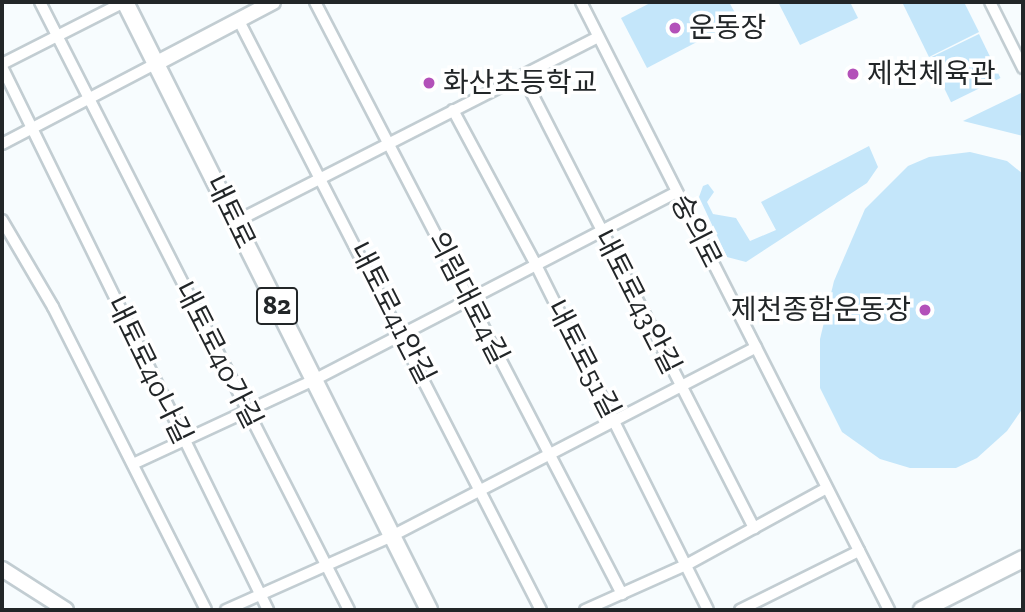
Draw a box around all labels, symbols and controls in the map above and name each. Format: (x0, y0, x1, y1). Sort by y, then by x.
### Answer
place label: 운동장 (689, 11, 766, 45)
marker: 운동장 (667, 20, 683, 36)
place label: 제천체육관 (867, 57, 996, 91)
place label: 화산초등학교 (443, 66, 598, 100)
marker: 제천체육관 (845, 66, 861, 82)
marker: 화산초등학교 (421, 75, 437, 91)
street label: 내토로 (198, 170, 262, 254)
street label: 숭의로 (663, 189, 729, 273)
street label: 내토로43안길 (586, 224, 688, 380)
street label: 의림대로4길 (420, 226, 516, 370)
street label: 내토로41안길 (342, 236, 442, 390)
street label: 내토로40가길 (167, 276, 269, 434)
road number: 82 (256, 284, 298, 328)
street label: 내토로40나길 (99, 291, 199, 449)
place label: 제천종합운동장 (731, 293, 911, 327)
street label: 내토로51길 (539, 294, 627, 424)
marker: 제천종합운동장 (917, 302, 933, 318)

